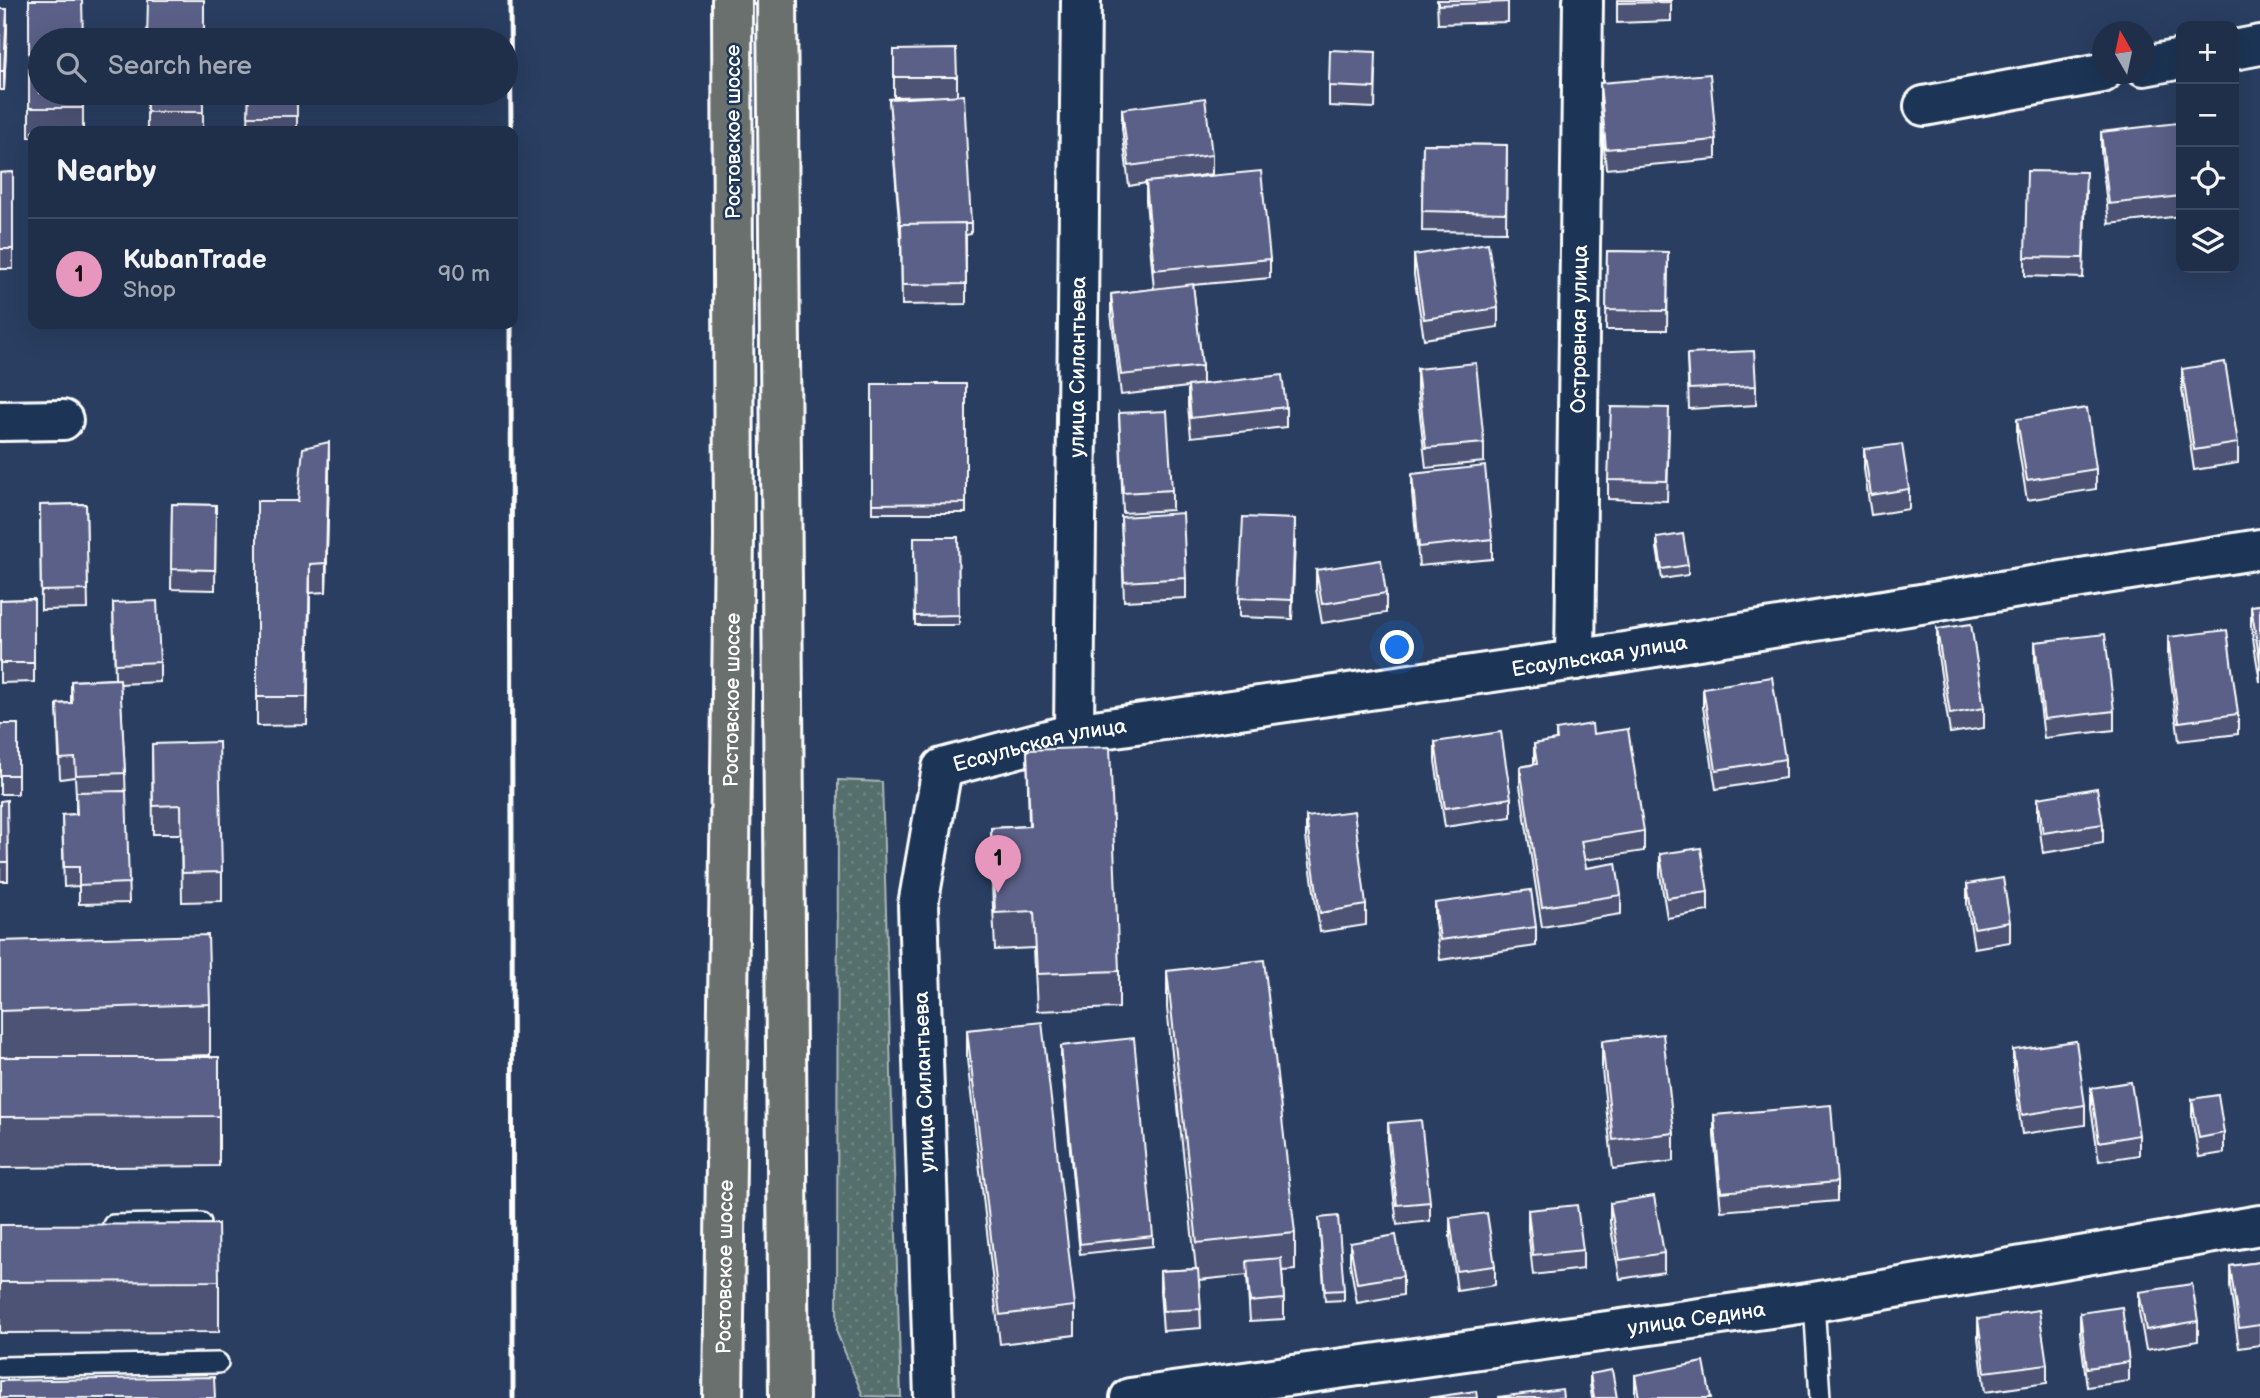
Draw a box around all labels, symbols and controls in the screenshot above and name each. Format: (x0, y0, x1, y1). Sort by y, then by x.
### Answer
north arrow (2092, 21, 2155, 84)
map controls (2176, 21, 2239, 273)
button: + (2176, 21, 2239, 84)
search box (28, 28, 518, 105)
street label: Ростовское шоссе (721, 44, 746, 219)
icon: search (52, 48, 90, 86)
text: Search here (108, 51, 252, 82)
button: − (2176, 84, 2239, 147)
button: locate (2176, 147, 2239, 210)
text: Nearby (56, 154, 156, 190)
button: layers (2176, 210, 2239, 273)
street label: Островная улица (1566, 244, 1593, 414)
text: KubanTrade (123, 245, 267, 276)
text: 1 (74, 260, 84, 288)
text: 90 m (438, 260, 490, 288)
text: Shop (123, 276, 176, 304)
street label: улица Силантьева (1065, 276, 1091, 458)
street label: Ростовское шоссе (719, 612, 746, 788)
your location (1380, 630, 1414, 664)
street label: Есаульская улица (1510, 630, 1690, 682)
street label: Есаульская улица (950, 713, 1129, 778)
pin: 1 (975, 835, 1021, 893)
street label: улица Силантьева (909, 990, 940, 1173)
street label: Ростовское шоссе (712, 1179, 739, 1355)
street label: улица Седина (1626, 1297, 1767, 1341)

